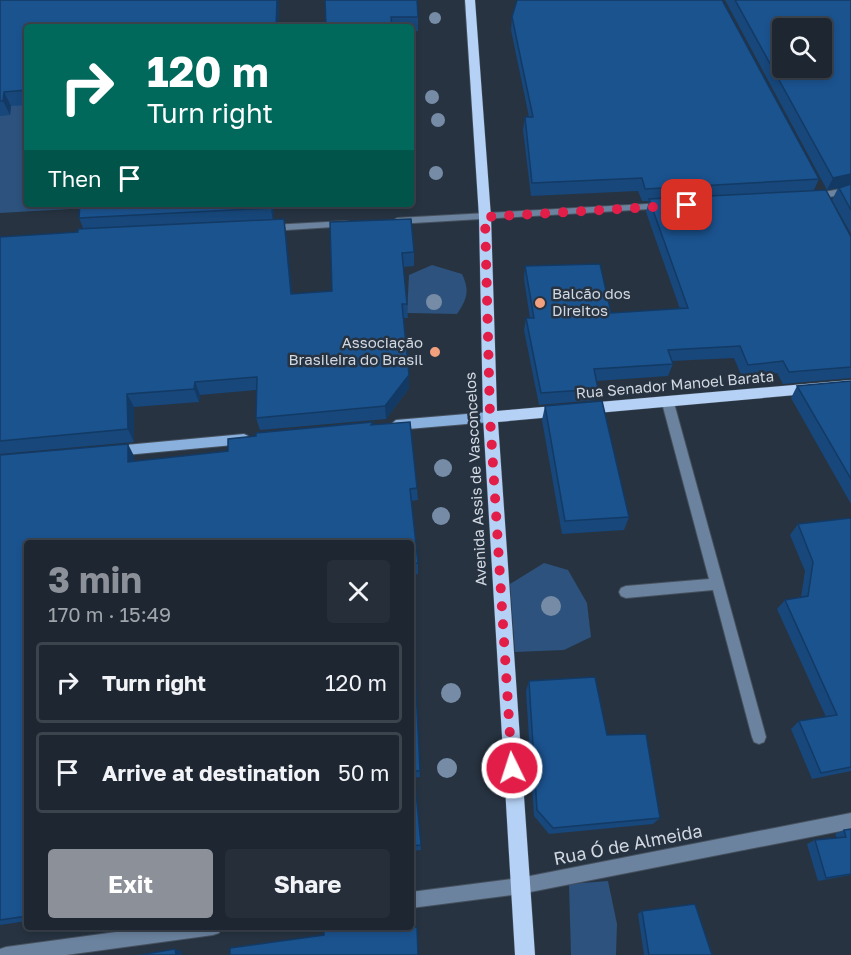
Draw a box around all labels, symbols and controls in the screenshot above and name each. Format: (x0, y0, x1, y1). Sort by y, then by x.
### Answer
map controls (772, 18, 832, 78)
button: search (772, 18, 832, 78)
text: 120 m (147, 46, 269, 96)
icon: right (48, 48, 126, 126)
text: Turn right (147, 97, 273, 129)
icon: arrive (113, 162, 146, 195)
text: Then (48, 165, 101, 192)
pin (661, 179, 712, 230)
icon: arrive (670, 188, 703, 221)
place label: Balcão dos Direitos (552, 284, 631, 319)
marker: Balcão dos Direitos (533, 296, 547, 310)
place label: Associação Brasileira do Brasil (289, 333, 423, 368)
marker: Associação Brasileira do Brasil (428, 345, 442, 359)
street label: Rua Senador Manoel Barata (575, 366, 775, 402)
street label: Avenida Assis de Vasconcelos (460, 371, 490, 587)
text: 3 min (48, 558, 142, 601)
button: close (327, 560, 390, 623)
text: 170 m · 15:49 (48, 602, 171, 626)
icon: right (51, 666, 84, 699)
text: Turn right (102, 669, 206, 696)
text: 120 m (325, 669, 387, 696)
position arrow (480, 736, 544, 800)
icon: arrive (51, 756, 84, 789)
text: Arrive at destination (102, 759, 320, 786)
text: 50 m (338, 759, 389, 786)
street label: Rua Ó de Almeida (552, 819, 704, 869)
button: Exit (48, 849, 213, 918)
button: Share (225, 849, 390, 918)

